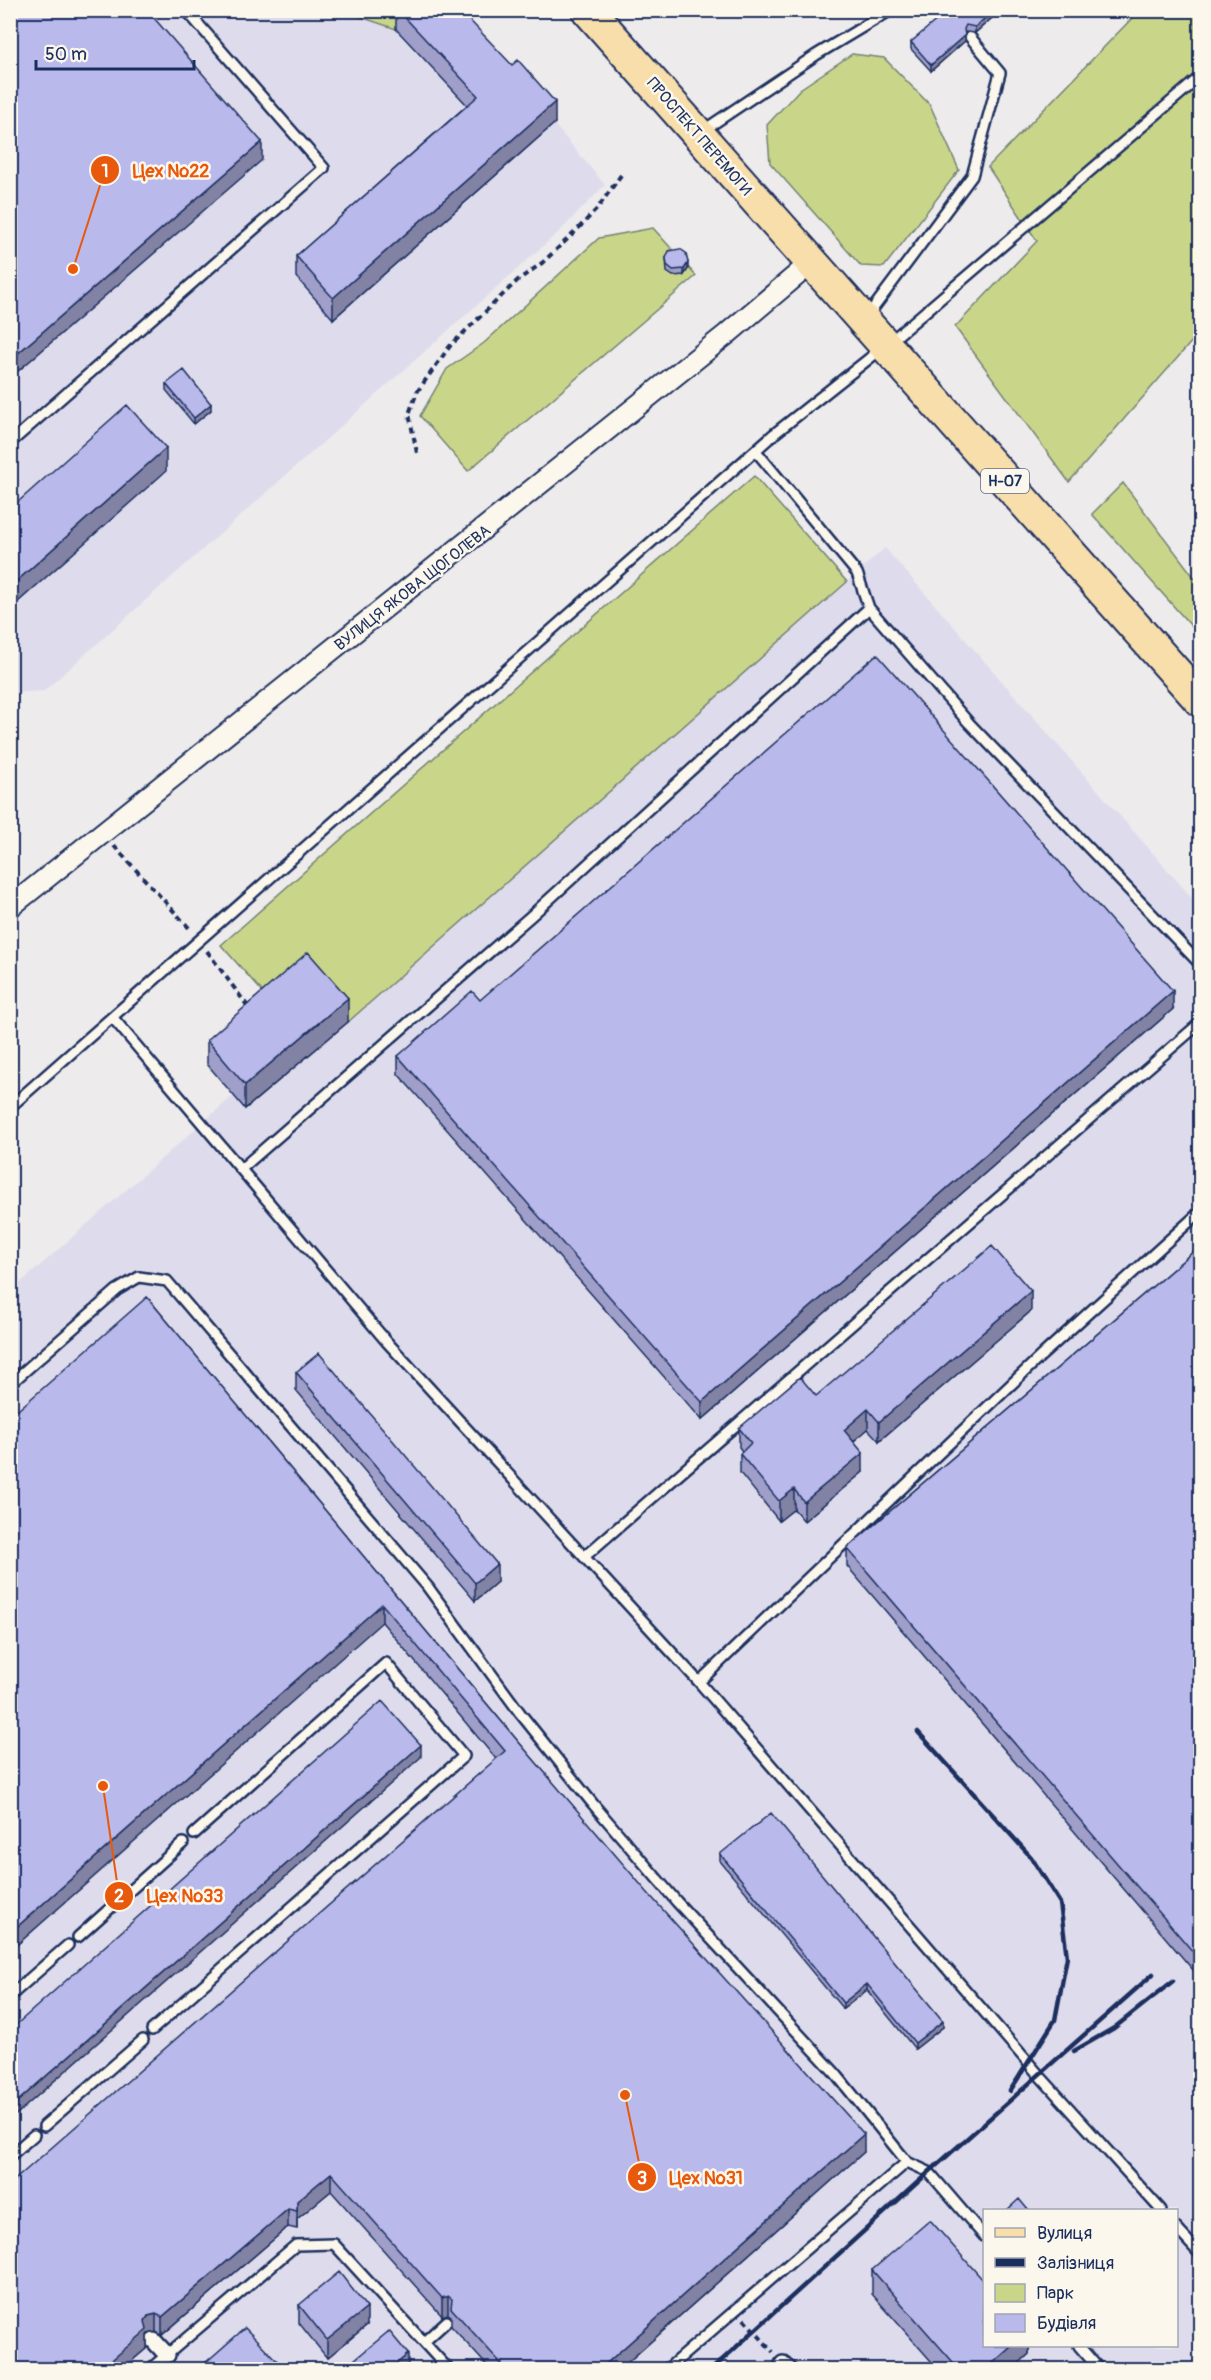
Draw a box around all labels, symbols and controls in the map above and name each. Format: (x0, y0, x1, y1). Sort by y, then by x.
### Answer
scale bar (36, 33, 194, 71)
text: 50 m (45, 43, 87, 66)
street label: ПРОСПЕКТ ПЕРЕМОГИ (642, 73, 756, 200)
callout: Цех №22 (90, 152, 221, 188)
text: 1 (101, 160, 109, 183)
text: Цех №22 (133, 160, 209, 183)
road number: Н-07 (981, 469, 1029, 493)
street label: ВУЛИЦЯ ЯКОВА ЩОГОЛЕВА (330, 520, 495, 655)
callout: Цех №33 (104, 1878, 235, 1914)
text: 2 (114, 1885, 124, 1908)
text: Цех №33 (147, 1885, 223, 1908)
callout: Цех №31 (627, 2159, 755, 2195)
text: 3 (637, 2167, 647, 2190)
text: Цех №31 (669, 2167, 743, 2190)
legend (983, 2209, 1178, 2347)
text: Вулиця (1037, 2222, 1092, 2245)
text: Залізниця (1037, 2252, 1114, 2275)
text: Парк (1037, 2282, 1074, 2305)
text: Будівля (1037, 2312, 1096, 2335)

